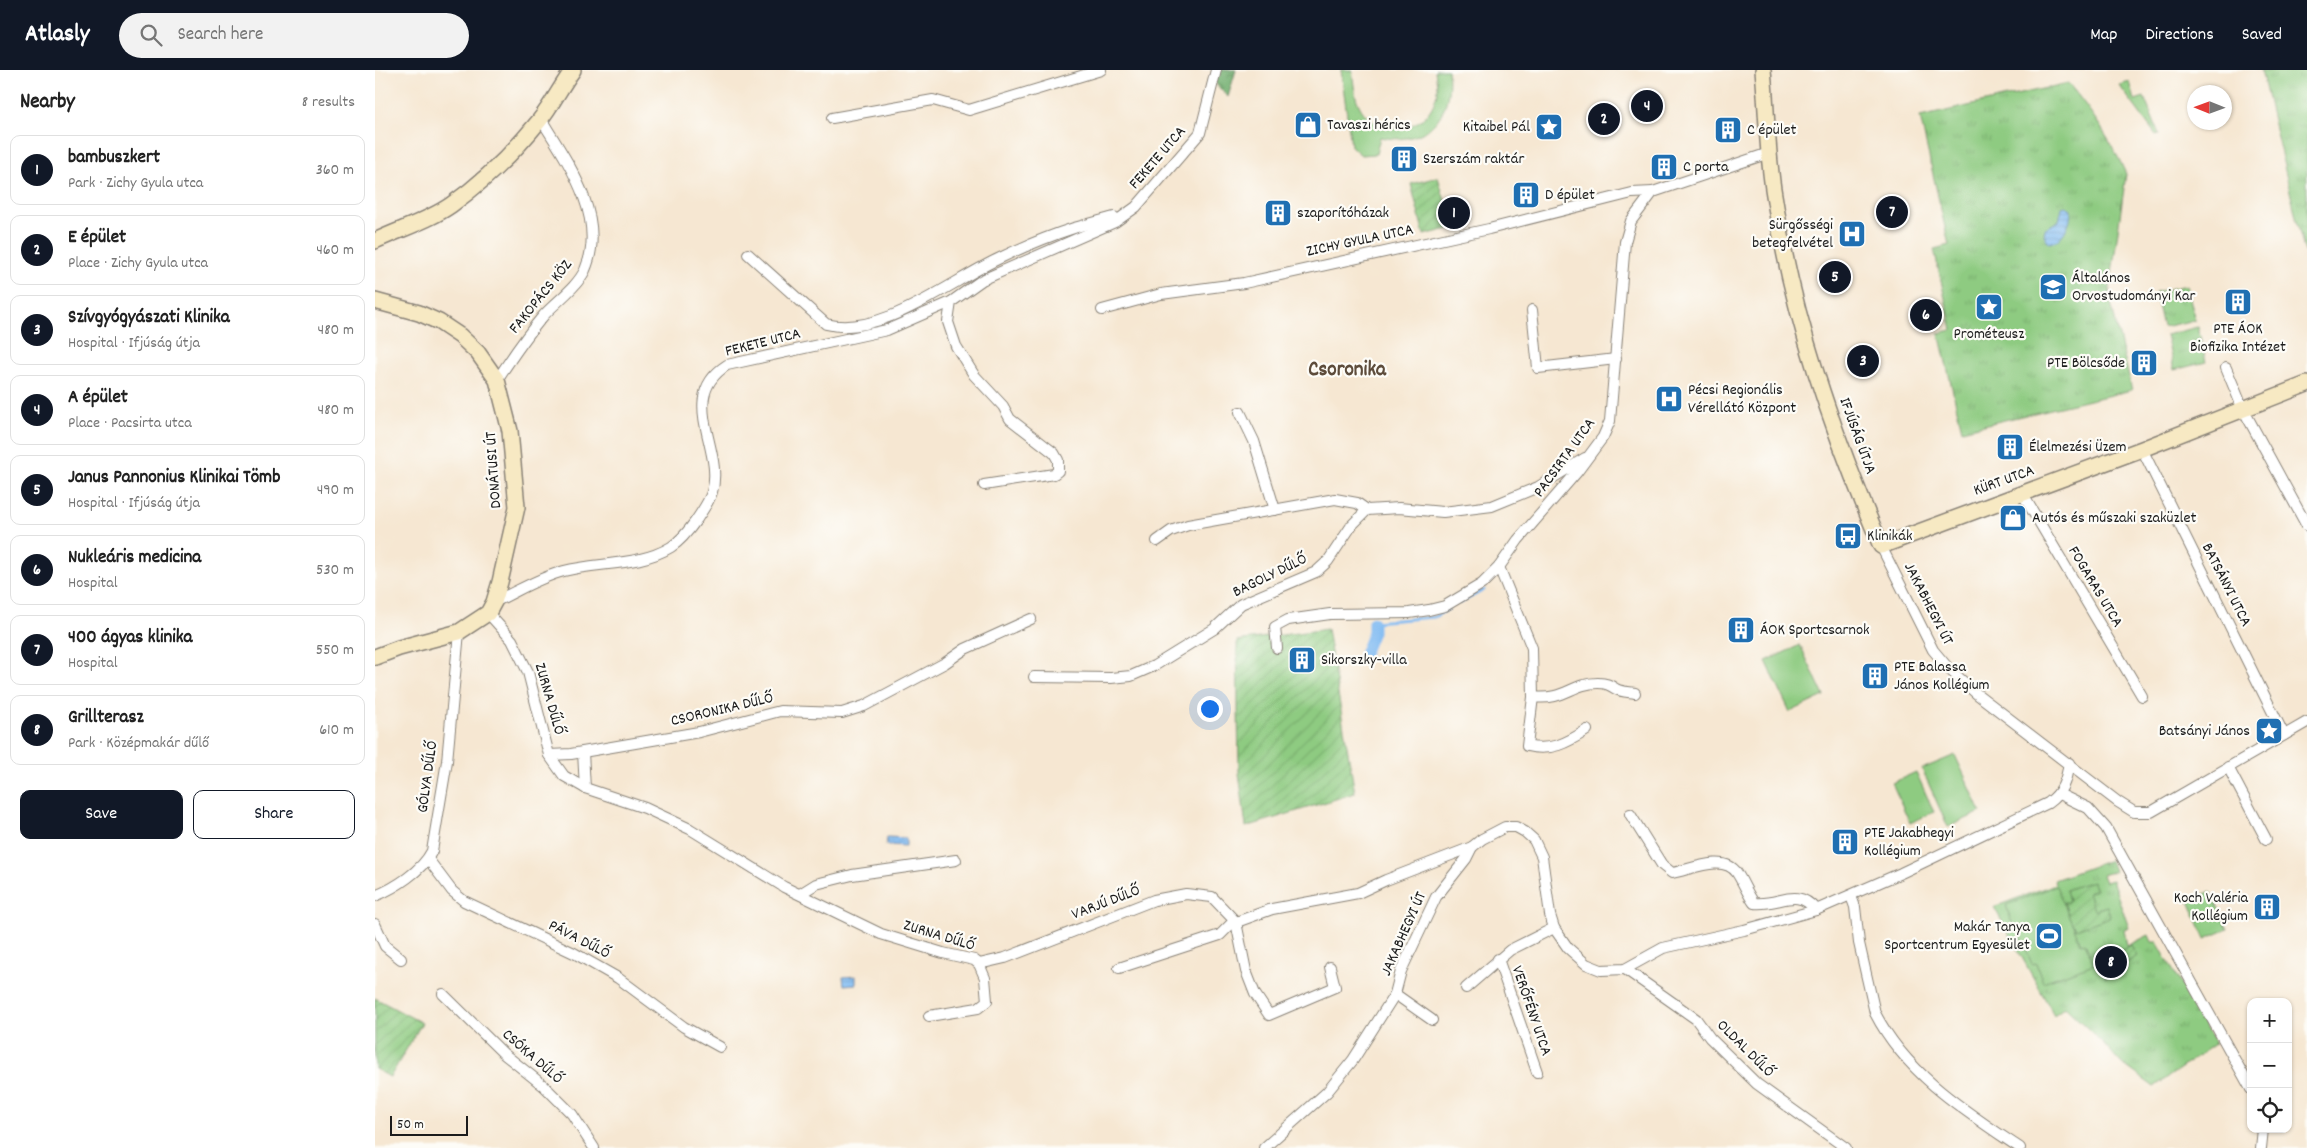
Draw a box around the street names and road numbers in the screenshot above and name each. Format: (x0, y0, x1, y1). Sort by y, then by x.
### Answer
street label: FEKETE UTCA (1124, 121, 1192, 195)
street label: ZICHY GYULA UTCA (1304, 218, 1416, 264)
street label: FAKOPÁCS KÖZ (504, 255, 578, 339)
street label: FEKETE UTCA (723, 322, 803, 363)
street label: IFJÚSÁG ÚTJA (1832, 394, 1882, 478)
street label: PACSIRTA UTCA (1528, 413, 1602, 502)
street label: DONÁTUSI ÚT (480, 430, 508, 509)
street label: KÜRT UTCA (1970, 459, 2038, 503)
street label: BATSÁNYI UTCA (2195, 539, 2257, 631)
street label: FOGARAS UTCA (2062, 542, 2128, 632)
street label: BAGOLY DŰLŐ (1229, 548, 1311, 604)
street label: JAKABHEGYI ÚT (1897, 559, 1959, 650)
street label: ZURNA DŰLŐ (528, 660, 570, 738)
street label: CSORONIKA DŰLŐ (668, 687, 776, 733)
street label: GÓLYA DŰLŐ (412, 739, 444, 814)
street label: VARJÚ DŰLŐ (1068, 879, 1144, 927)
street label: JAKABHEGYI ÚT (1375, 888, 1433, 980)
street label: ZURNA DŰLŐ (900, 914, 978, 958)
street label: PÁVA DŰLŐ (544, 915, 614, 965)
street label: VERŐFÉNY UTCA (1505, 963, 1557, 1059)
street label: OLDAL DŰLŐ (1711, 1015, 1779, 1083)
street label: CSÓKA DŰLŐ (496, 1024, 568, 1090)

